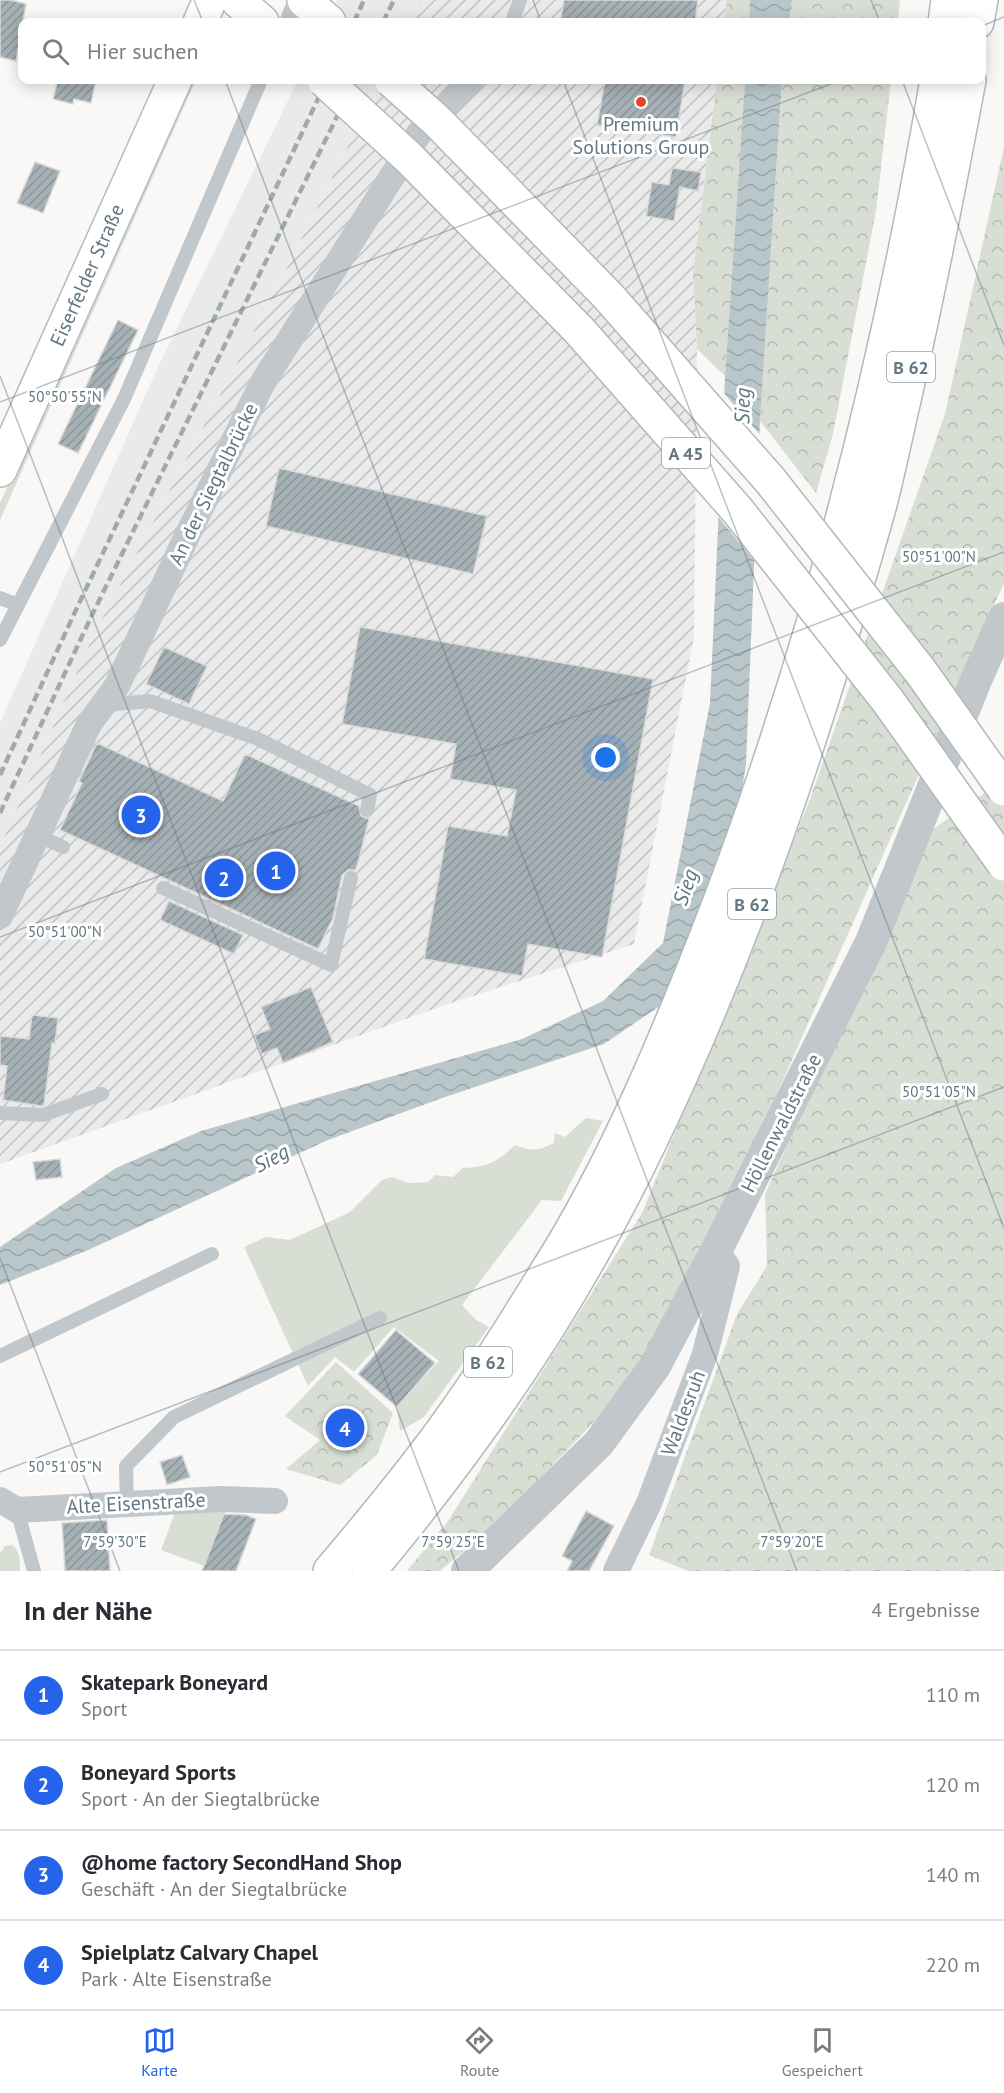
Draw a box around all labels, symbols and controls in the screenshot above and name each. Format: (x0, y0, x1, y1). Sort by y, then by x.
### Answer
search box (18, 18, 986, 84)
icon: search (39, 35, 72, 68)
text: Hier suchen (87, 37, 199, 65)
marker: Premium Solutions Group (634, 95, 648, 109)
place label: Premium Solutions Group (573, 111, 709, 160)
street label: Eiserfelder Straße (44, 200, 130, 350)
road number: B 62 (887, 352, 935, 382)
text: 50°50'55"N (28, 387, 102, 406)
water label: Sieg (728, 387, 756, 424)
street label: An der Siegtalbrücke (162, 399, 264, 569)
road number: A 45 (662, 438, 710, 468)
text: 50°51'00"N (902, 547, 976, 566)
your location (591, 743, 620, 772)
pin: 3 (122, 792, 160, 838)
pin: 1 (256, 848, 296, 894)
pin: 2 (204, 856, 244, 900)
water label: Sieg (666, 865, 704, 909)
road number: B 62 (728, 889, 776, 919)
text: 50°51'00"N (28, 922, 102, 941)
street label: Höllenwaldstraße (735, 1049, 827, 1197)
text: 50°51'05"N (902, 1082, 976, 1101)
water label: Sieg (249, 1137, 294, 1178)
road number: B 62 (464, 1347, 512, 1377)
street label: Waldesruh (655, 1367, 711, 1459)
pin: 4 (326, 1406, 364, 1450)
text: 50°51'05"N (28, 1457, 102, 1476)
street label: Alte Eisenstraße (66, 1486, 206, 1520)
text: 7°59'30"E (83, 1532, 147, 1551)
text: 7°59'25"E (421, 1532, 485, 1551)
text: 7°59'20"E (760, 1532, 824, 1551)
text: In der Nähe (24, 1594, 152, 1627)
text: 4 Ergebnisse (871, 1597, 980, 1623)
text: Skatepark Boneyard (81, 1668, 268, 1696)
text: 1 (38, 1682, 49, 1708)
text: 110 m (926, 1682, 980, 1708)
text: Sport (81, 1696, 127, 1722)
text: Boneyard Sports (81, 1758, 236, 1786)
text: 2 (38, 1772, 49, 1798)
text: 120 m (926, 1772, 980, 1798)
text: Sport · An der Siegtalbrücke (81, 1786, 320, 1812)
text: @home factory SecondHand Shop (81, 1848, 402, 1876)
text: 3 (38, 1862, 49, 1888)
text: 140 m (926, 1862, 980, 1888)
text: Geschäft · An der Siegtalbrücke (81, 1876, 347, 1902)
text: Spielplatz Calvary Chapel (81, 1938, 318, 1966)
text: 4 (38, 1952, 49, 1978)
text: 220 m (926, 1952, 980, 1978)
text: Park · Alte Eisenstraße (81, 1966, 272, 1992)
tab: Karte (141, 2024, 178, 2080)
tab: Route (460, 2024, 499, 2080)
tab: Gespeichert (782, 2024, 863, 2080)

